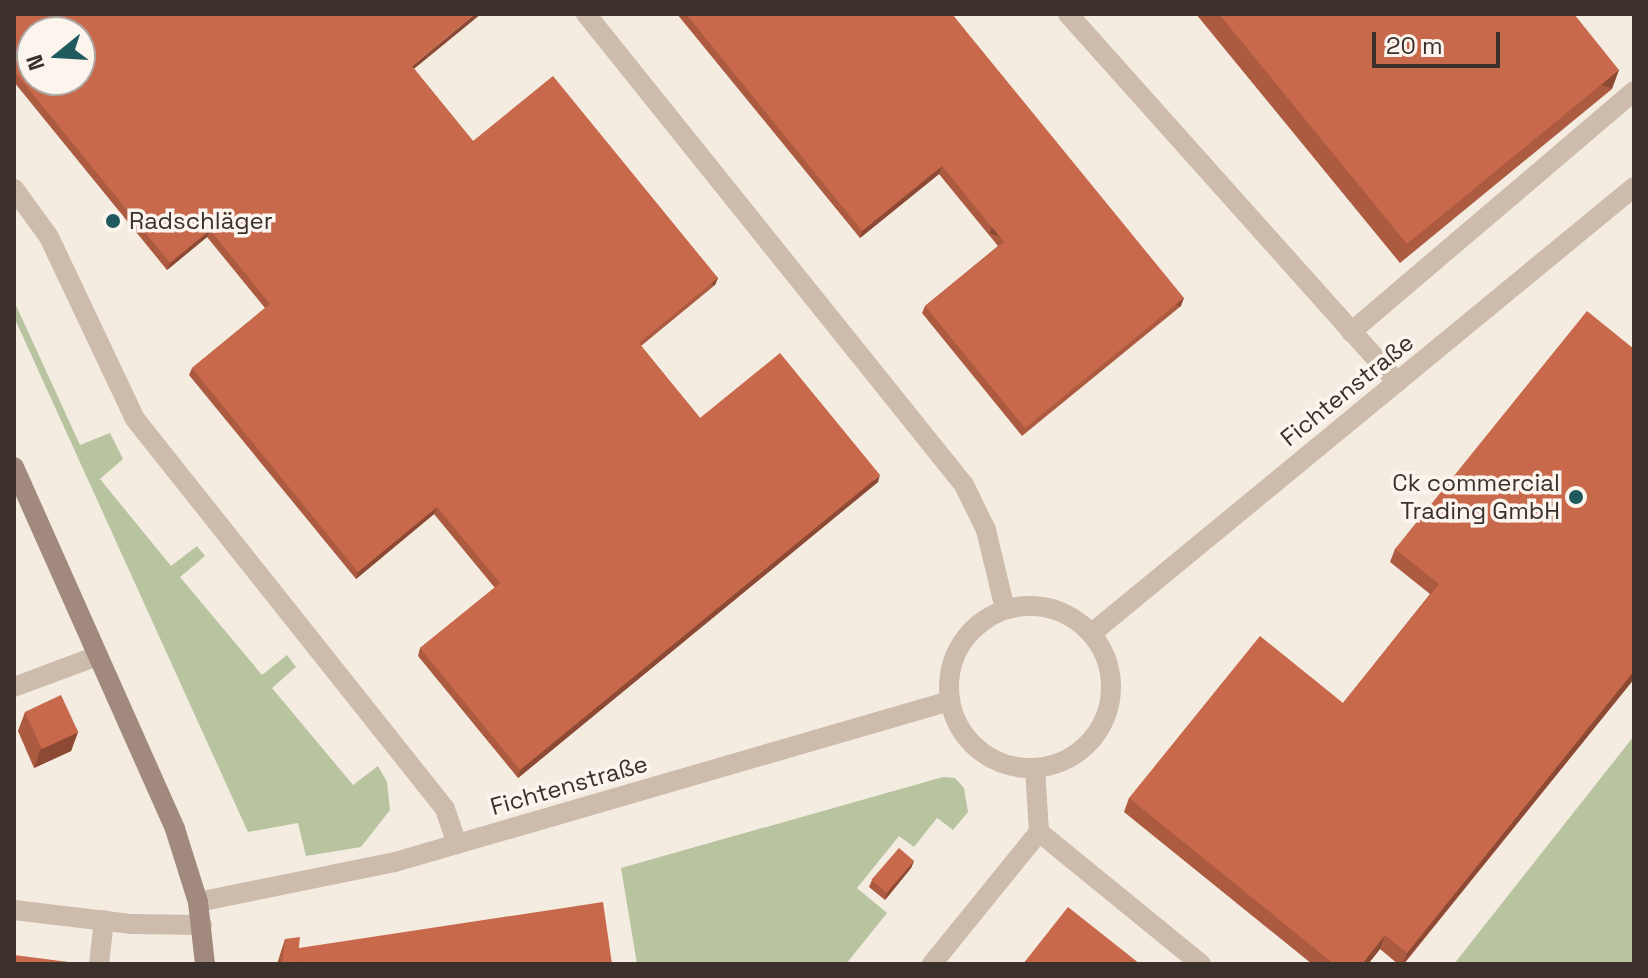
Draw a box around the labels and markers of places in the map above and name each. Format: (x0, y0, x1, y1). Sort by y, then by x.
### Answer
place label: Radschläger (129, 207, 273, 235)
marker: Radschläger (104, 212, 122, 230)
place label: Ck commercial Trading GmbH (1392, 469, 1560, 525)
marker: Ck commercial Trading GmbH (1567, 488, 1585, 506)

